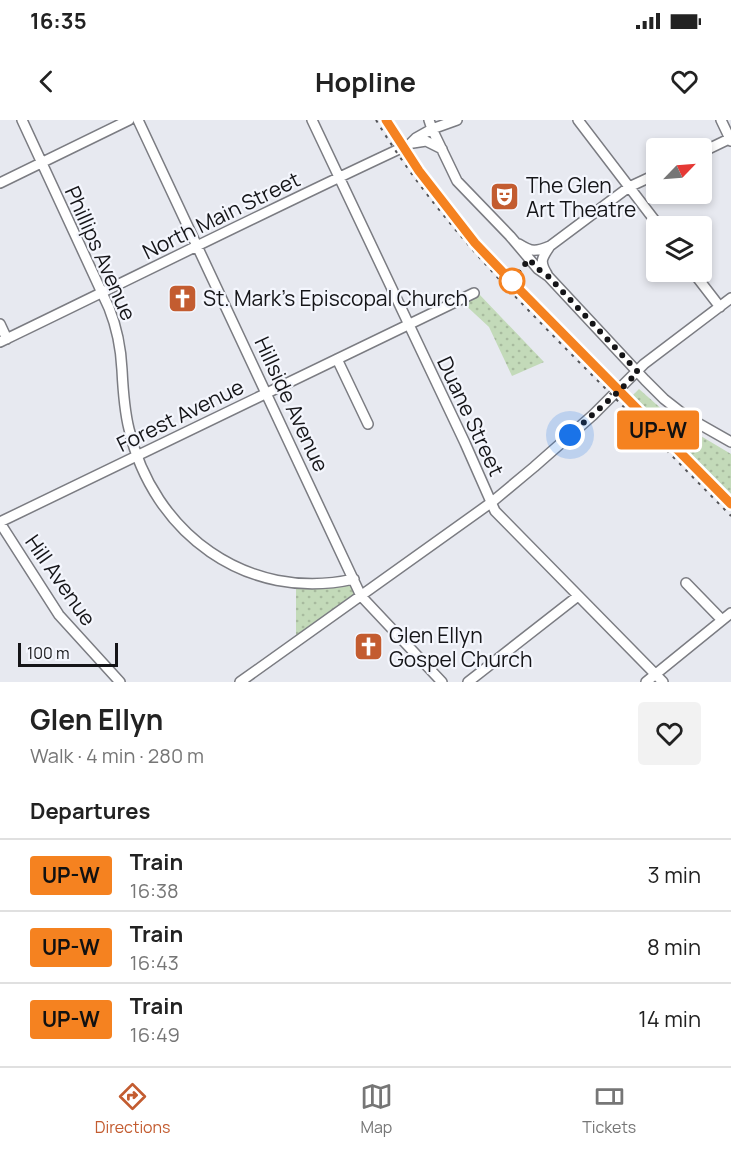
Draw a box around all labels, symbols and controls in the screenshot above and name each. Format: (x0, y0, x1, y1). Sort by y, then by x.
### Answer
text: 16:35 (30, 6, 87, 36)
text: Hopline (315, 63, 416, 100)
icon: back (30, 65, 63, 98)
icon: heart (668, 65, 701, 98)
north arrow (646, 138, 712, 204)
map controls (646, 138, 712, 282)
street label: North Main Street (138, 165, 304, 265)
place label: The Glen Art Theatre (526, 171, 636, 223)
street label: Phillips Avenue (59, 181, 143, 325)
theatre icon: The Glen Art Theatre (489, 181, 521, 213)
button: layers (646, 216, 712, 282)
unlabelled marker (499, 268, 525, 294)
church icon: St. Mark's Episcopal Church (166, 282, 198, 314)
place label: St. Mark's Episcopal Church (203, 284, 468, 312)
street label: Hillside Avenue (248, 332, 336, 476)
street label: Duane Street (431, 352, 511, 480)
street label: Forest Avenue (112, 372, 248, 458)
line badge: UP-W (616, 410, 700, 450)
text: UP-W (629, 416, 687, 444)
your location (555, 420, 585, 450)
street label: Hill Avenue (19, 529, 103, 631)
place label: Glen Ellyn Gospel Church (389, 621, 532, 673)
church icon: Glen Ellyn Gospel Church (352, 631, 384, 663)
scale bar (18, 640, 118, 668)
text: 100 m (27, 642, 70, 664)
text: Glen Ellyn (30, 700, 163, 738)
button: heart (638, 702, 701, 765)
text: Walk · 4 min · 280 m (30, 742, 204, 769)
text: Departures (30, 796, 150, 826)
text: Train (130, 847, 183, 877)
text: 3 min (648, 860, 701, 890)
text: UP-W (42, 861, 100, 889)
text: 16:38 (130, 877, 179, 904)
text: Train (130, 919, 183, 949)
text: 8 min (647, 932, 701, 962)
text: UP-W (42, 933, 100, 961)
text: 16:43 (130, 949, 179, 976)
text: Train (130, 991, 183, 1021)
text: 14 min (638, 1004, 701, 1034)
text: UP-W (42, 1005, 100, 1033)
text: 16:49 (130, 1021, 180, 1048)
tab: Directions (95, 1080, 170, 1138)
tab: Map (360, 1080, 393, 1138)
tab: Tickets (582, 1080, 636, 1138)

